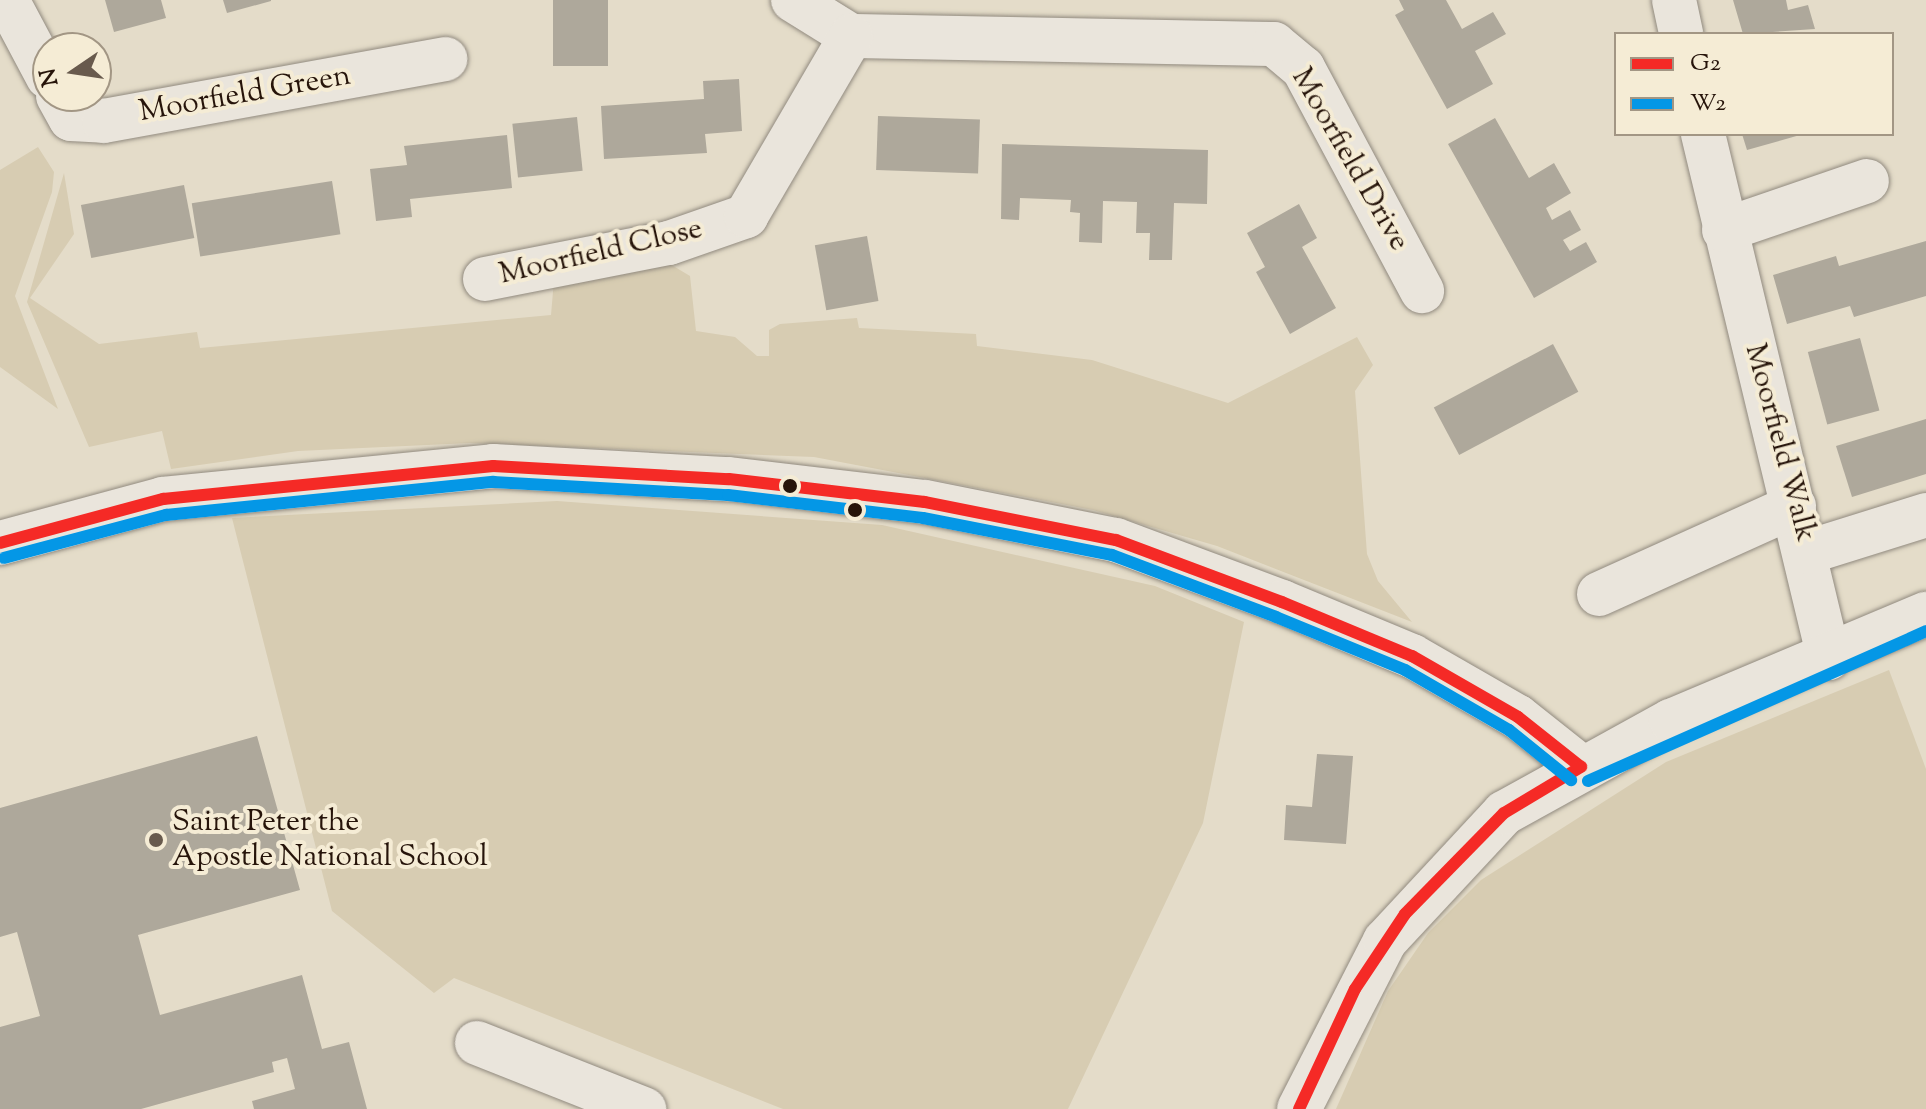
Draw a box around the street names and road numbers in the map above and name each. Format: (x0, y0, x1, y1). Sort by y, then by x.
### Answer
street label: Moorfield Green (136, 59, 354, 131)
street label: Moorfield Drive (1282, 62, 1416, 258)
street label: Moorfield Close (496, 212, 706, 294)
street label: Moorfield Walk (1735, 340, 1823, 546)

